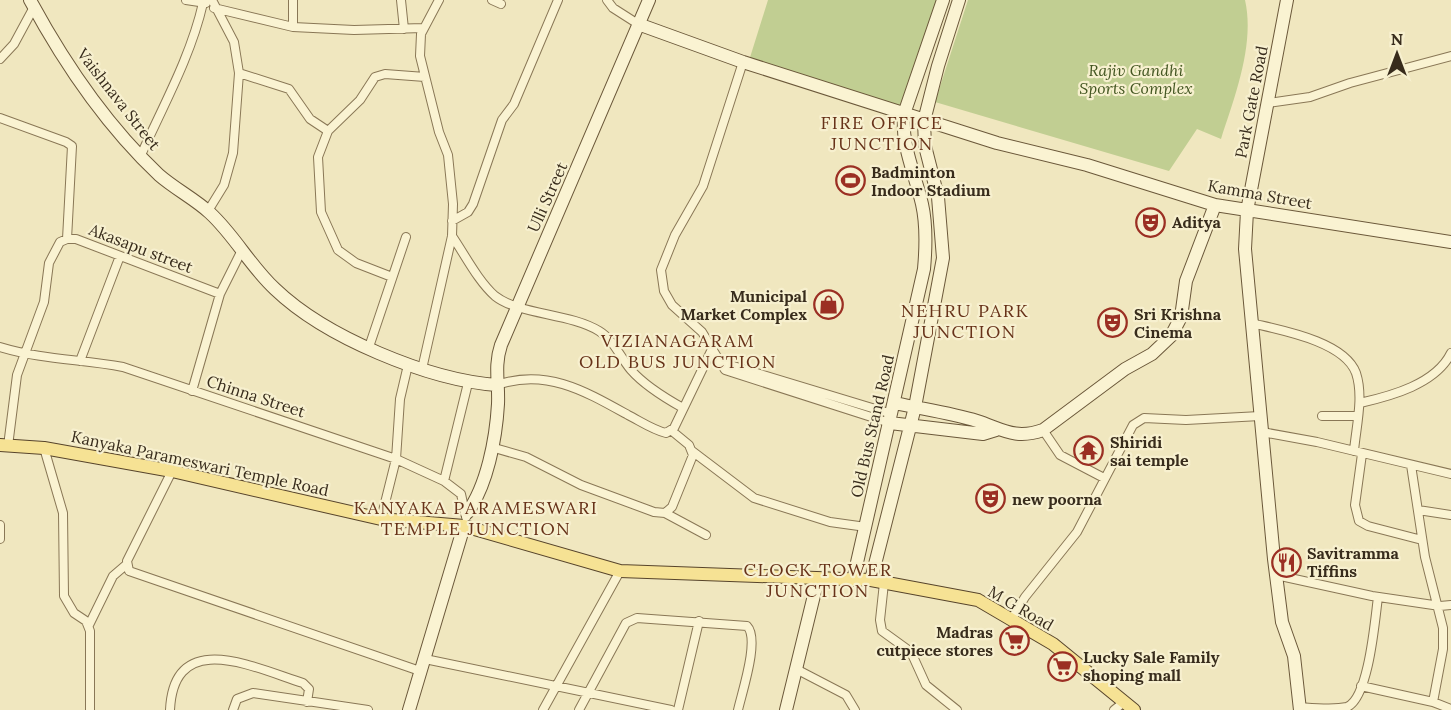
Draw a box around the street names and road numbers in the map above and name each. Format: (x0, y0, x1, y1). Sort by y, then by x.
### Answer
street label: Vaishnava Street (73, 43, 165, 154)
street label: Park Gate Road (1230, 44, 1272, 160)
street label: Ulli Street (523, 158, 572, 235)
street label: Kamma Street (1206, 175, 1315, 213)
street label: Akasapu street (85, 219, 196, 277)
street label: Old Bus Stand Road (846, 352, 898, 499)
street label: Chinna Street (204, 371, 309, 422)
street label: Kanyaka Parameswari Temple Road (69, 426, 331, 500)
street label: M G Road (985, 581, 1058, 635)

